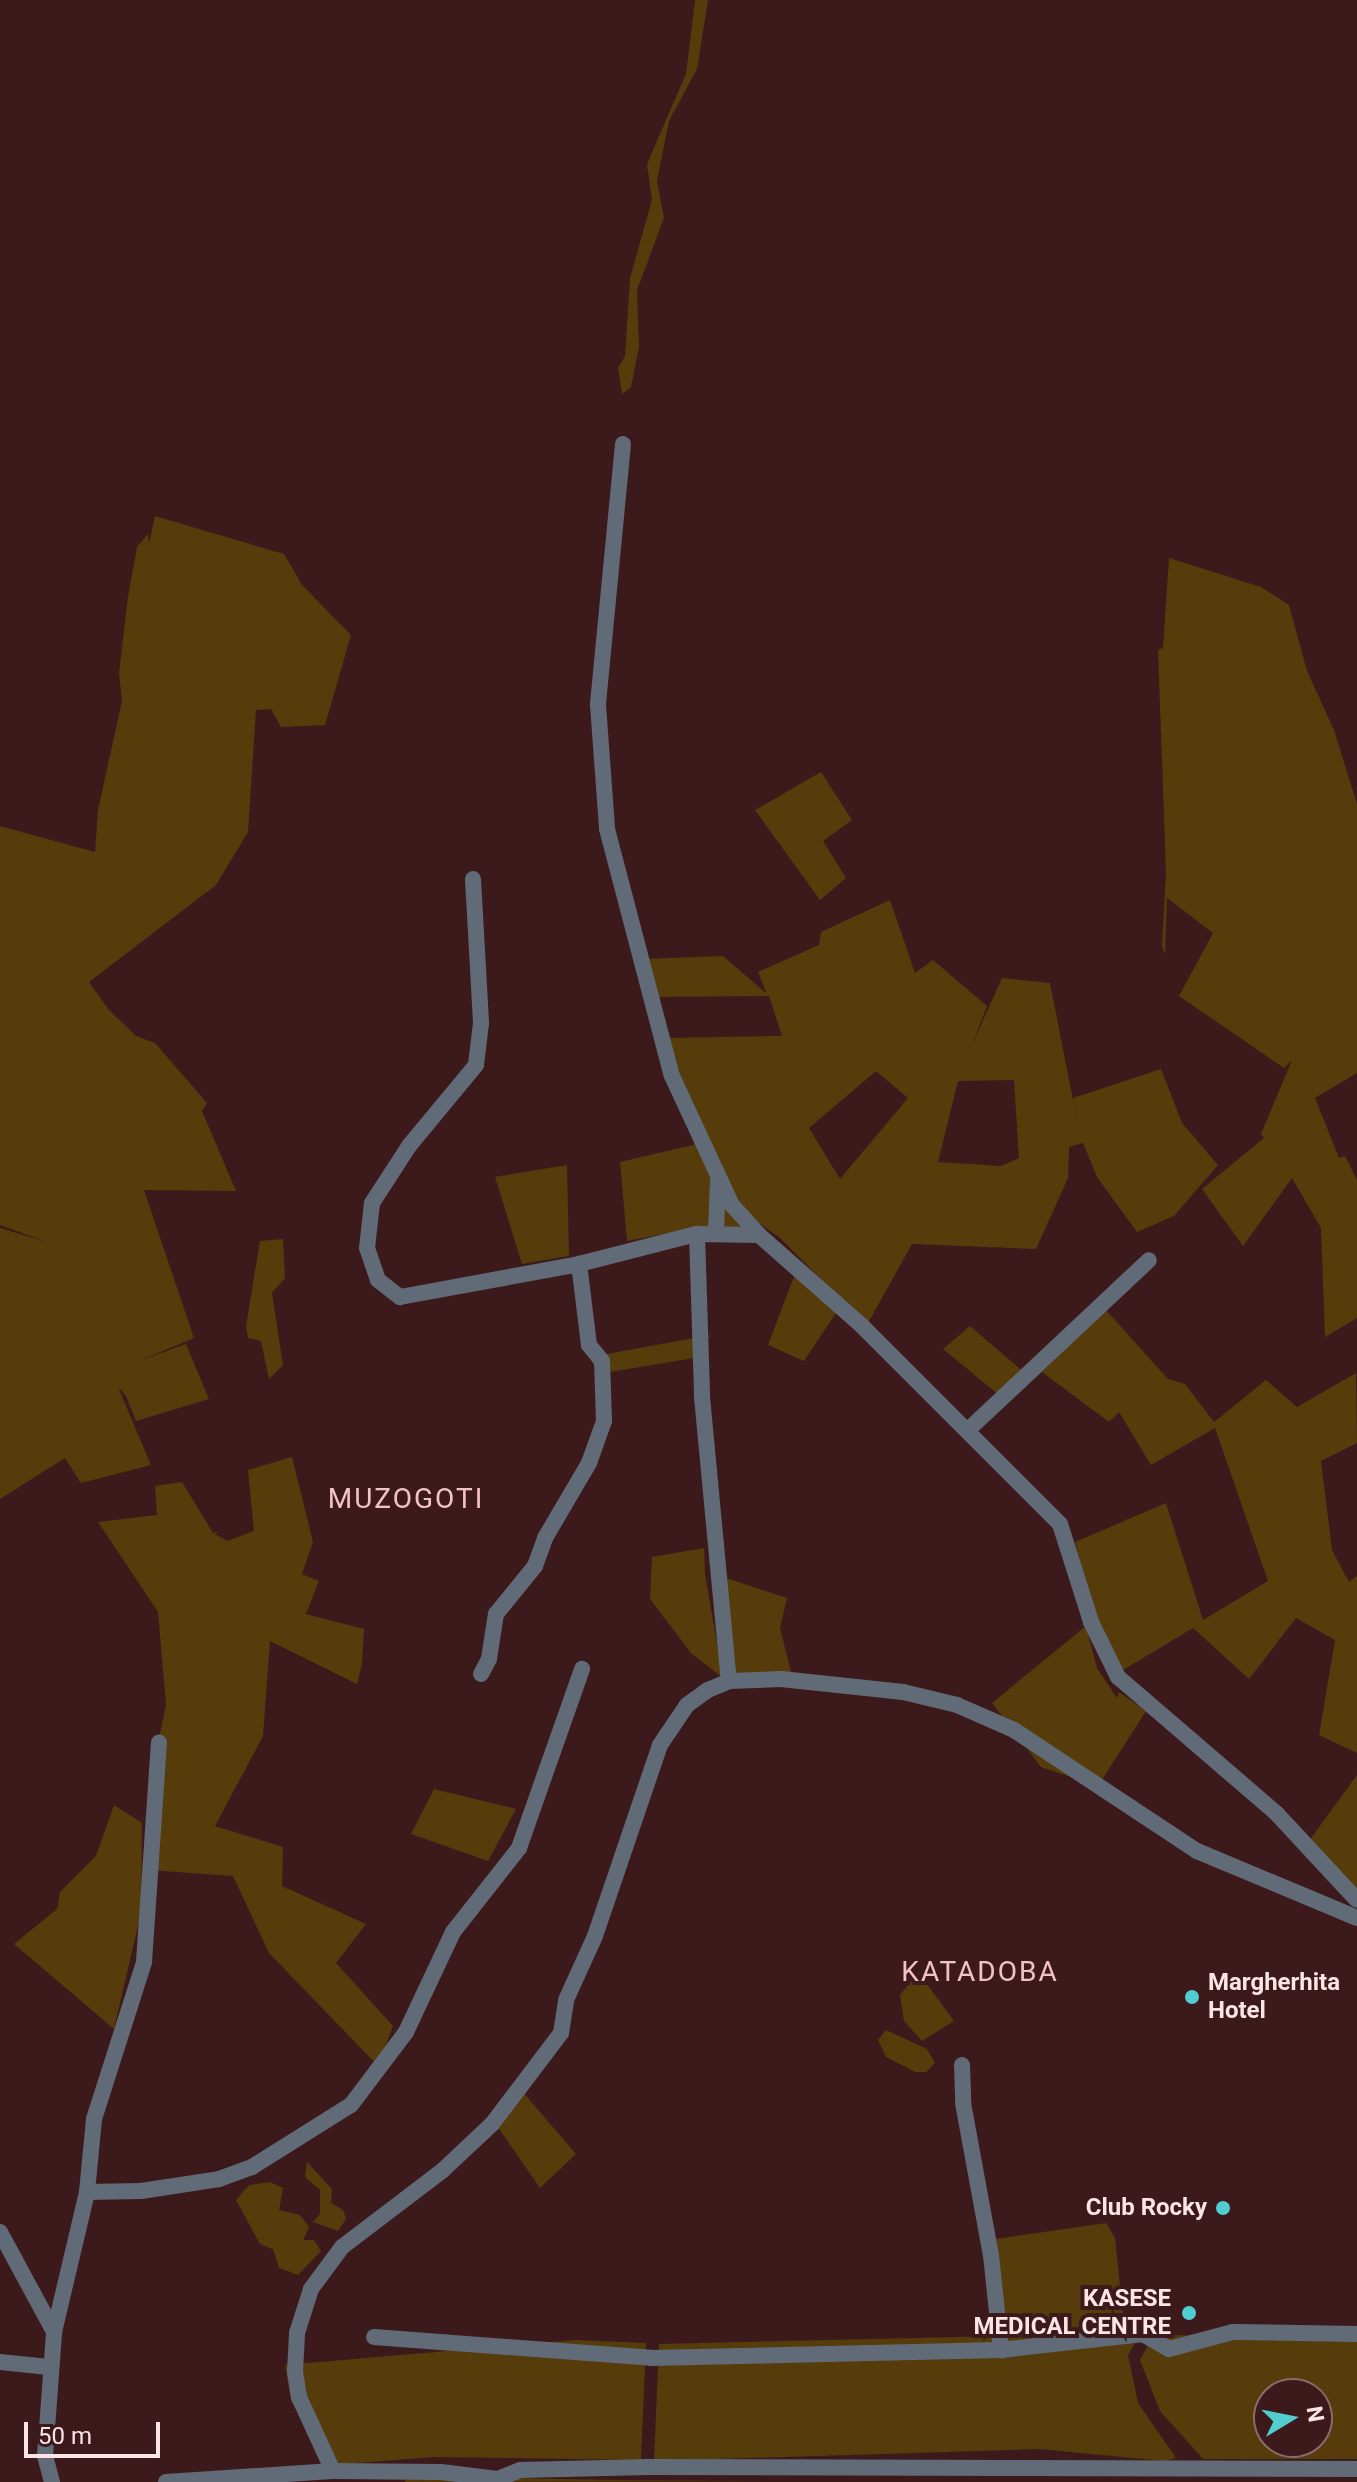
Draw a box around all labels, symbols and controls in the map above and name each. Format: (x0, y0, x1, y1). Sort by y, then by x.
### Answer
district label: MUZOGOTI (328, 1482, 484, 1516)
district label: KATADOBA (901, 1955, 1059, 1989)
place label: Margherhita Hotel (1208, 1969, 1340, 2025)
marker: Margherhita Hotel (1183, 1988, 1201, 2006)
place label: Club Rocky (1086, 2194, 1207, 2222)
marker: Club Rocky (1214, 2199, 1232, 2217)
place label: KASESE MEDICAL CENTRE (974, 2285, 1171, 2341)
marker: KASESE MEDICAL CENTRE (1178, 2302, 1200, 2324)
north arrow (1253, 2378, 1333, 2458)
text: N (1301, 2404, 1329, 2424)
scale bar (28, 2406, 164, 2456)
text: 50 m (38, 2422, 92, 2450)

